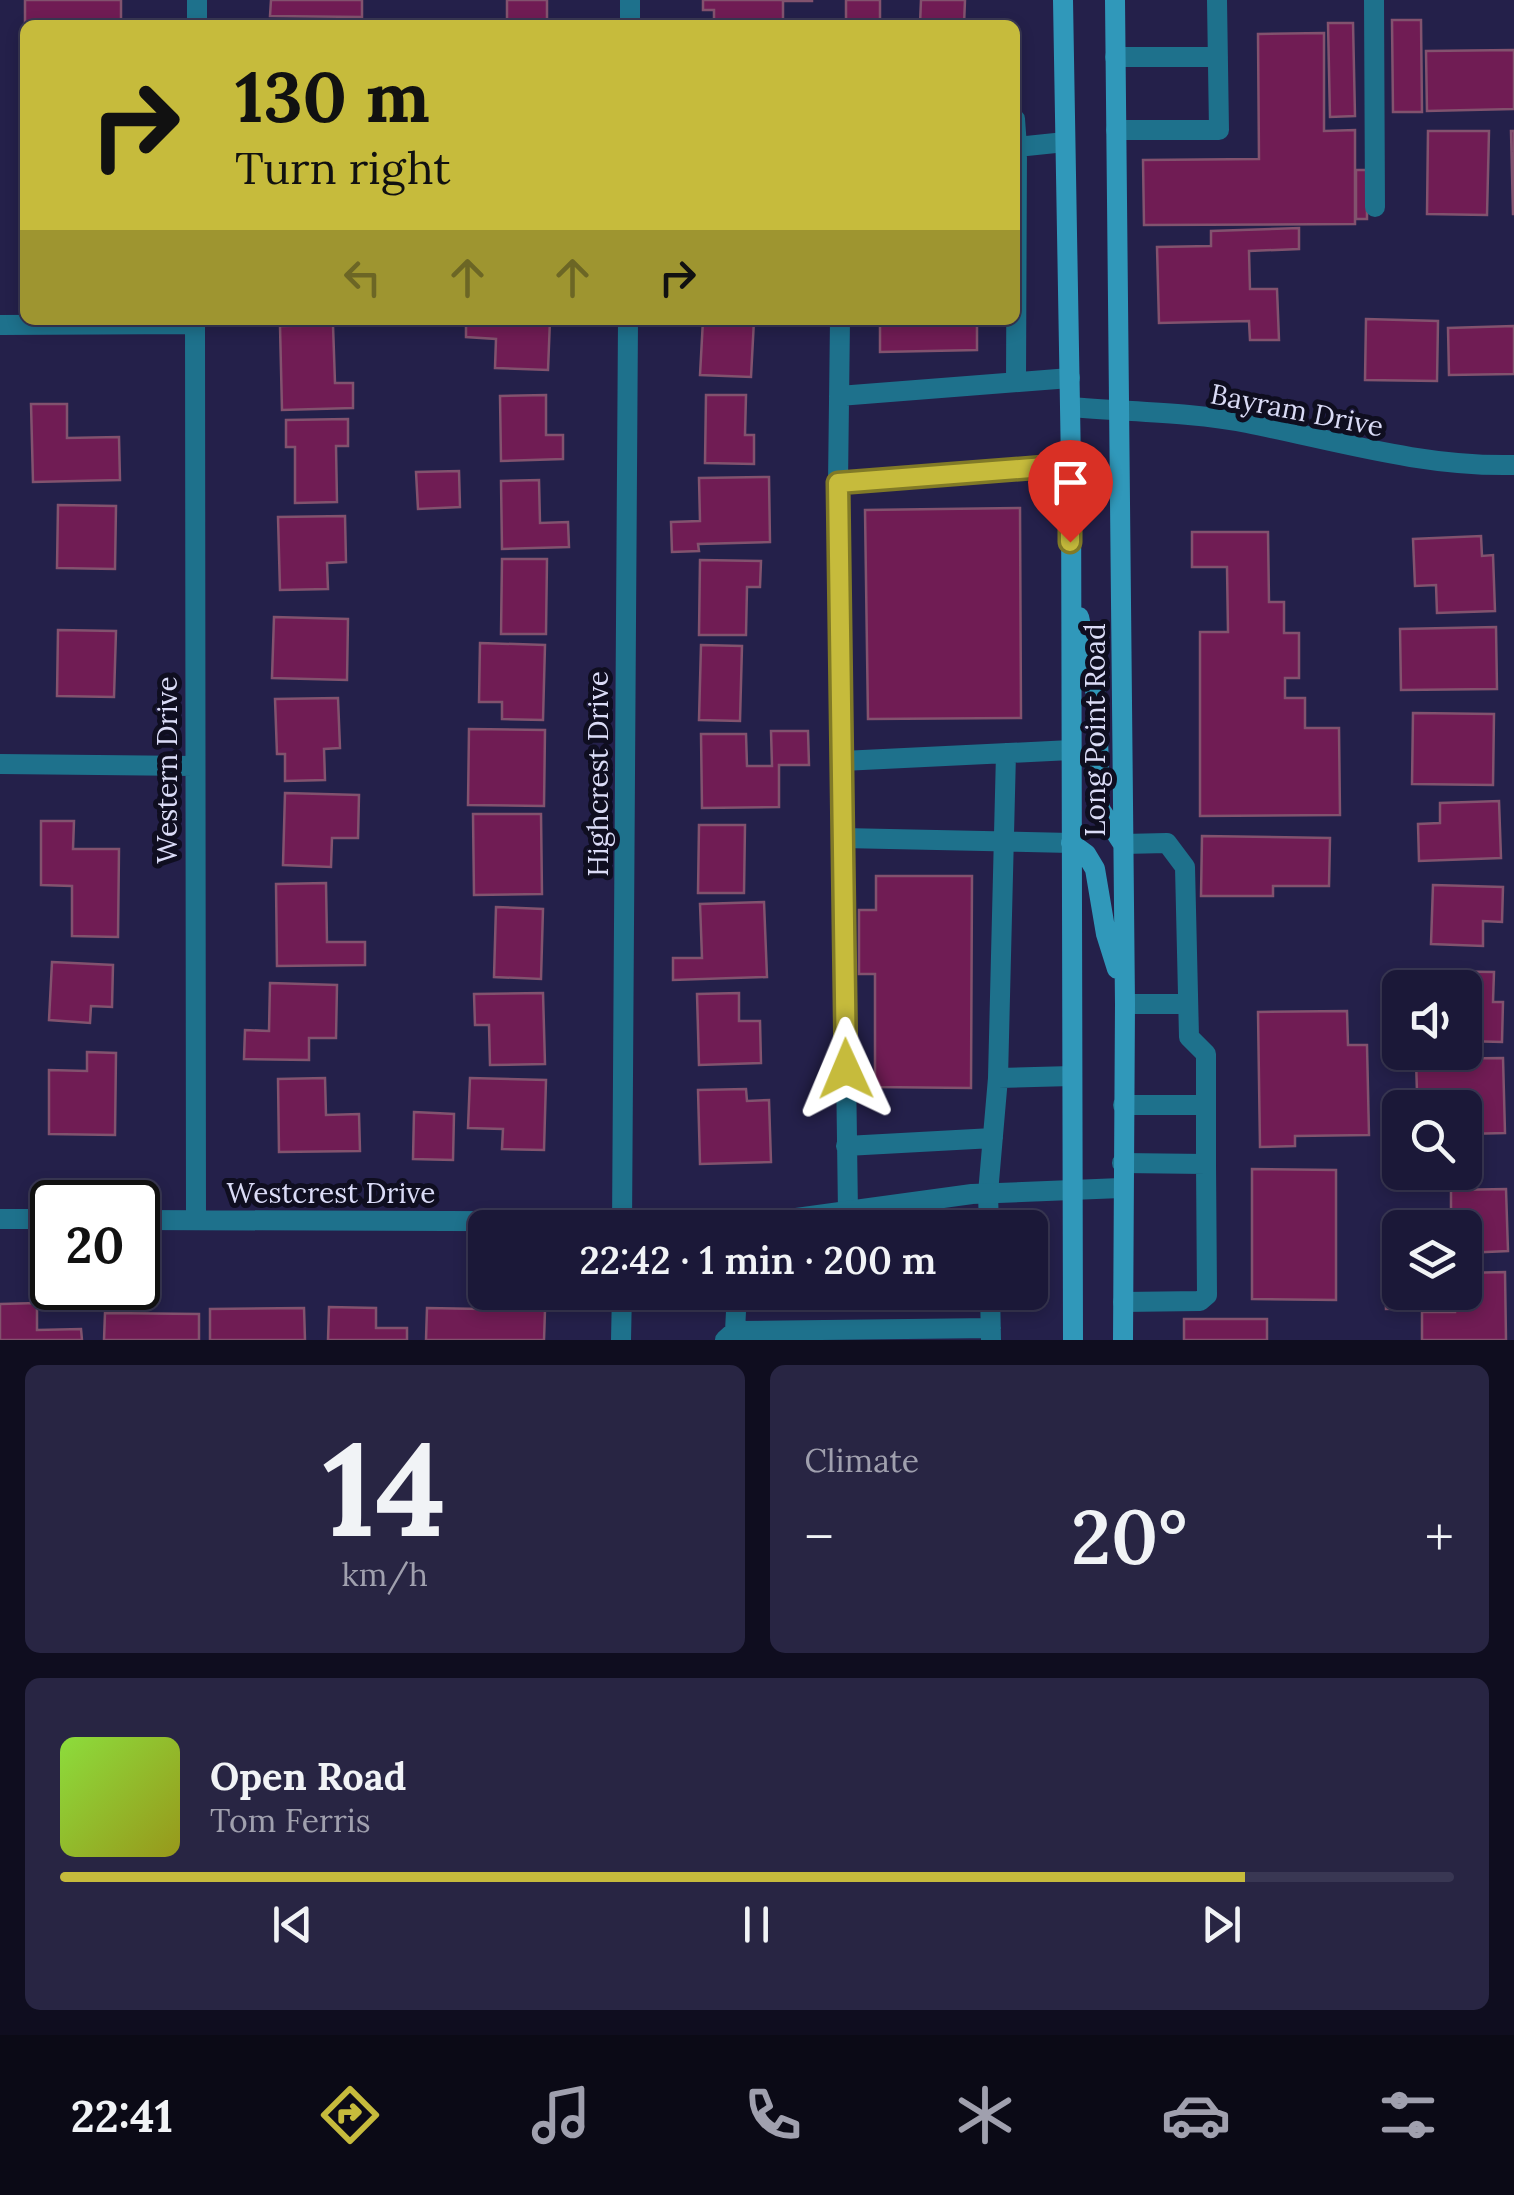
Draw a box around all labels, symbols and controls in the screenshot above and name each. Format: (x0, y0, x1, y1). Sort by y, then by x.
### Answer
text: 130 m (235, 52, 430, 141)
icon: right (70, 60, 200, 190)
text: Turn right (235, 139, 451, 196)
icon: left (335, 250, 390, 305)
icon: ahead (440, 250, 495, 305)
icon: ahead (545, 250, 600, 305)
icon: right (650, 250, 705, 305)
street label: Bayram Drive (1208, 376, 1386, 444)
pin (1028, 440, 1113, 543)
icon: arrive (1043, 455, 1098, 510)
street label: Long Point Road (1077, 623, 1113, 837)
street label: Highcrest Drive (580, 671, 616, 877)
street label: Western Drive (149, 676, 185, 864)
map controls (1382, 970, 1482, 1310)
button: sound (1382, 970, 1482, 1070)
position arrow (794, 1017, 898, 1121)
button: search (1382, 1090, 1482, 1190)
street label: Westcrest Drive (227, 1175, 435, 1211)
speed limit sign: 20 (30, 1180, 160, 1310)
button: layers (1382, 1210, 1482, 1310)
text: 22:42 · 1 min · 200 m (580, 1236, 936, 1284)
text: 14 (323, 1405, 447, 1572)
text: Climate (805, 1440, 919, 1481)
text: 20° (1071, 1489, 1188, 1585)
text: − (805, 1502, 834, 1572)
text: + (1425, 1502, 1454, 1572)
text: km/h (342, 1554, 428, 1595)
text: Open Road (210, 1752, 406, 1800)
text: Tom Ferris (210, 1800, 371, 1841)
icon: previous (265, 1897, 320, 1952)
icon: pause (729, 1897, 784, 1952)
icon: next (1194, 1897, 1249, 1952)
icon: directions (315, 2080, 385, 2150)
icon: music (526, 2080, 596, 2150)
icon: phone (738, 2080, 808, 2150)
icon: climate (950, 2080, 1020, 2150)
icon: car (1161, 2080, 1231, 2150)
icon: filters (1373, 2080, 1443, 2150)
text: 22:41 (71, 2087, 173, 2144)

